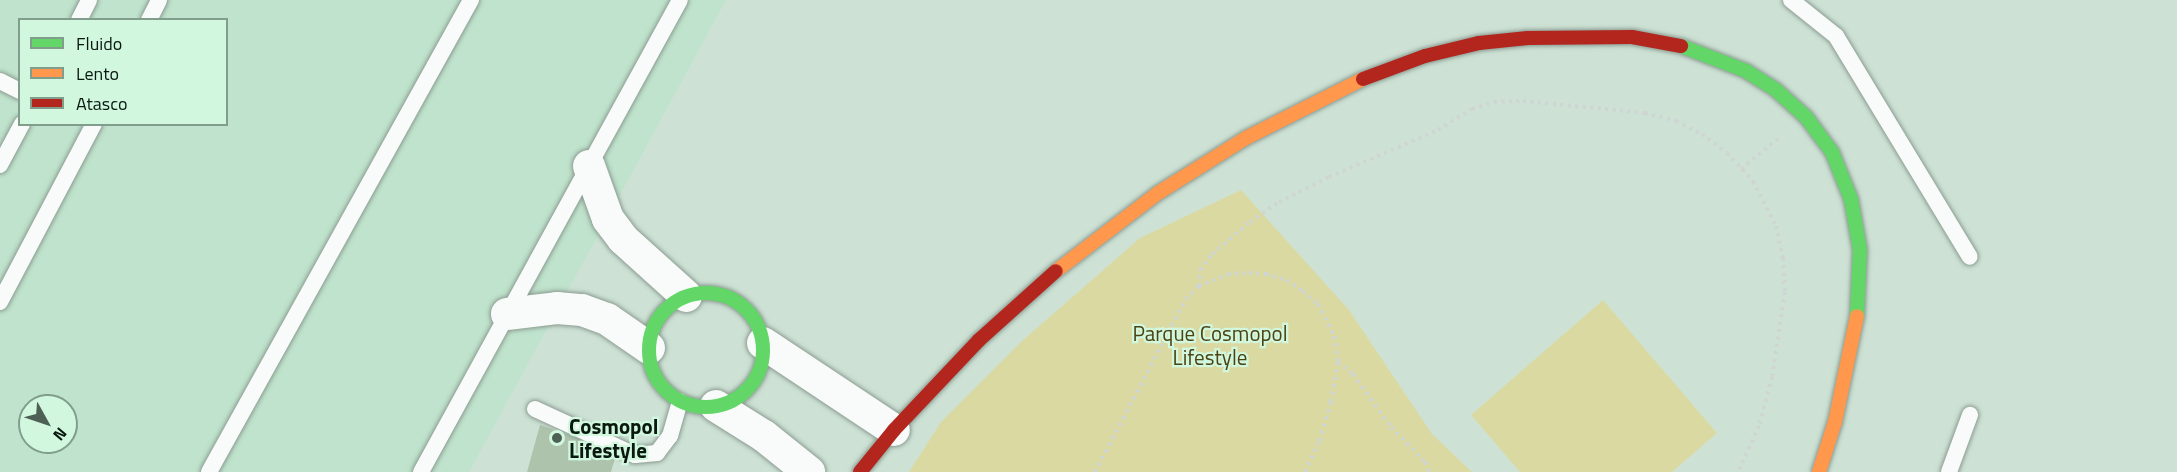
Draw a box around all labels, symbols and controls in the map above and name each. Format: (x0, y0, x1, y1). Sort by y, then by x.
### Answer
legend (18, 18, 228, 126)
text: Fluido (76, 30, 122, 57)
text: Lento (76, 60, 119, 87)
text: Atasco (76, 90, 127, 117)
park label: Parque Cosmopol Lifestyle (1132, 320, 1288, 370)
north arrow (18, 394, 78, 454)
place label: Cosmopol Lifestyle (569, 413, 658, 463)
text: N (47, 422, 73, 446)
marker: Cosmopol Lifestyle (550, 431, 564, 445)

